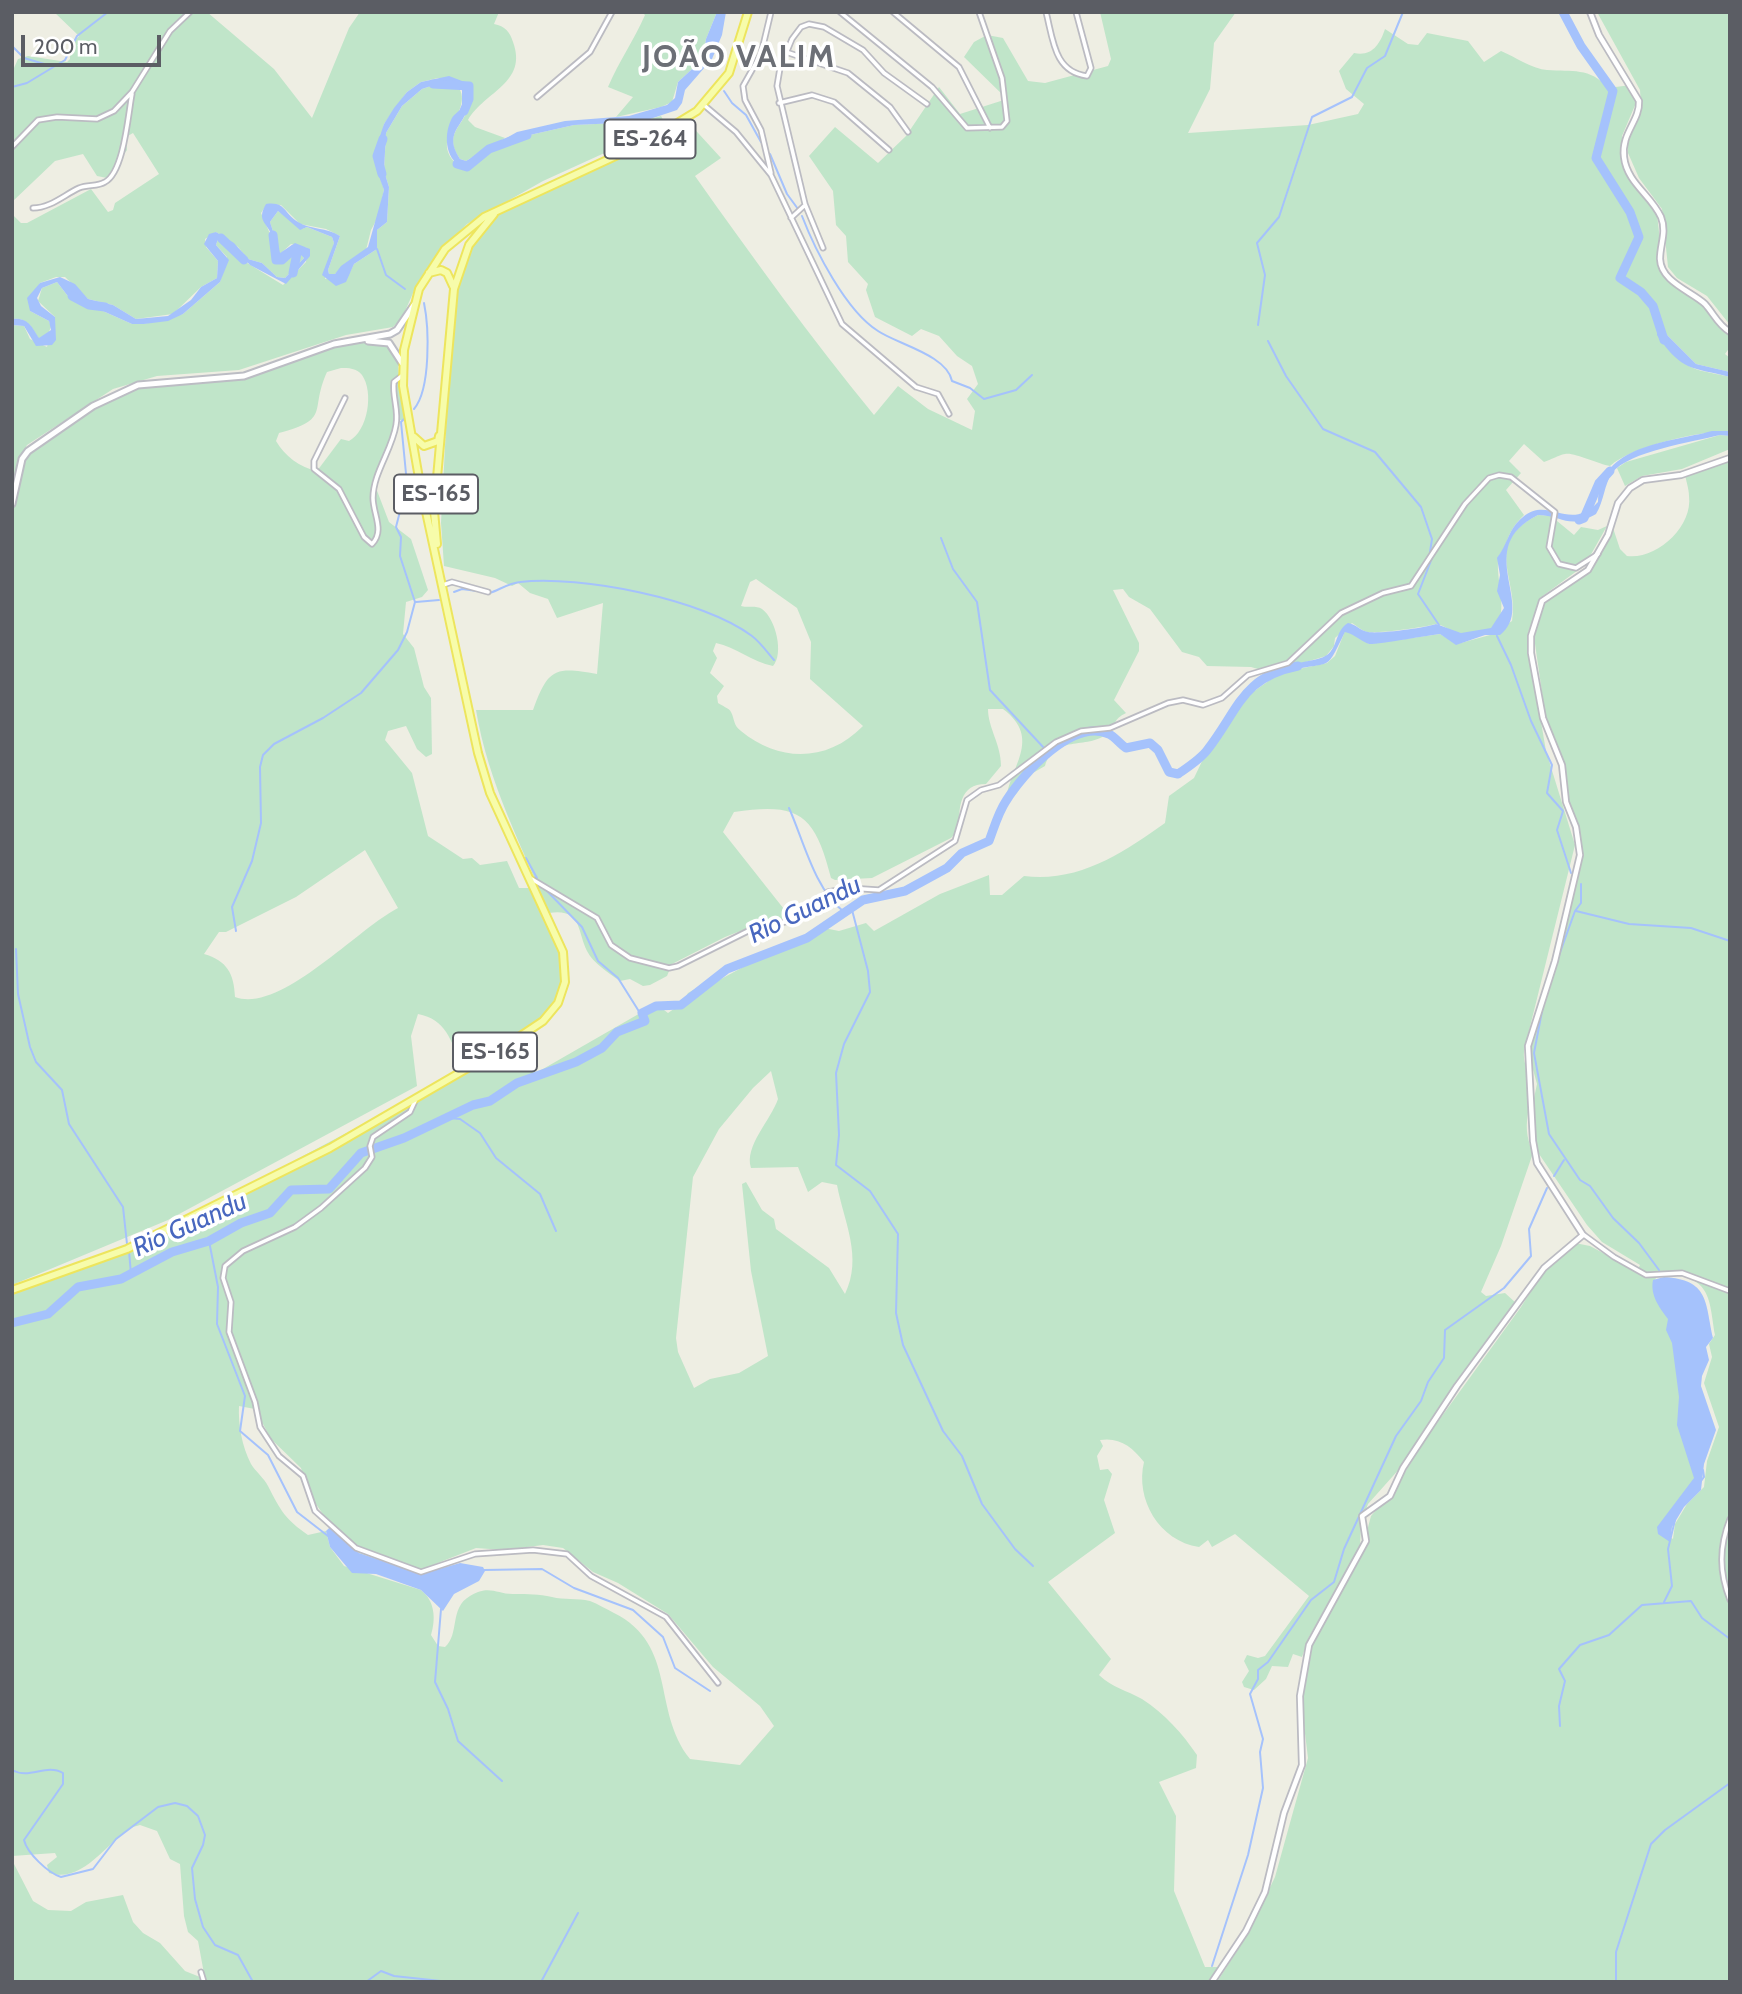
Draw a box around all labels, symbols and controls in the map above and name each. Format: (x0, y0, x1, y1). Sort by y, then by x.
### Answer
scale bar (24, 21, 164, 65)
text: 200 m (34, 34, 97, 59)
district label: JOÃO VALIM (643, 39, 835, 77)
road number: ES-264 (604, 120, 696, 158)
road number: ES-165 (394, 474, 478, 514)
water label: Rio Guandu (744, 869, 866, 951)
road number: ES-165 (453, 1032, 537, 1072)
water label: Rio Guandu (128, 1186, 252, 1264)

